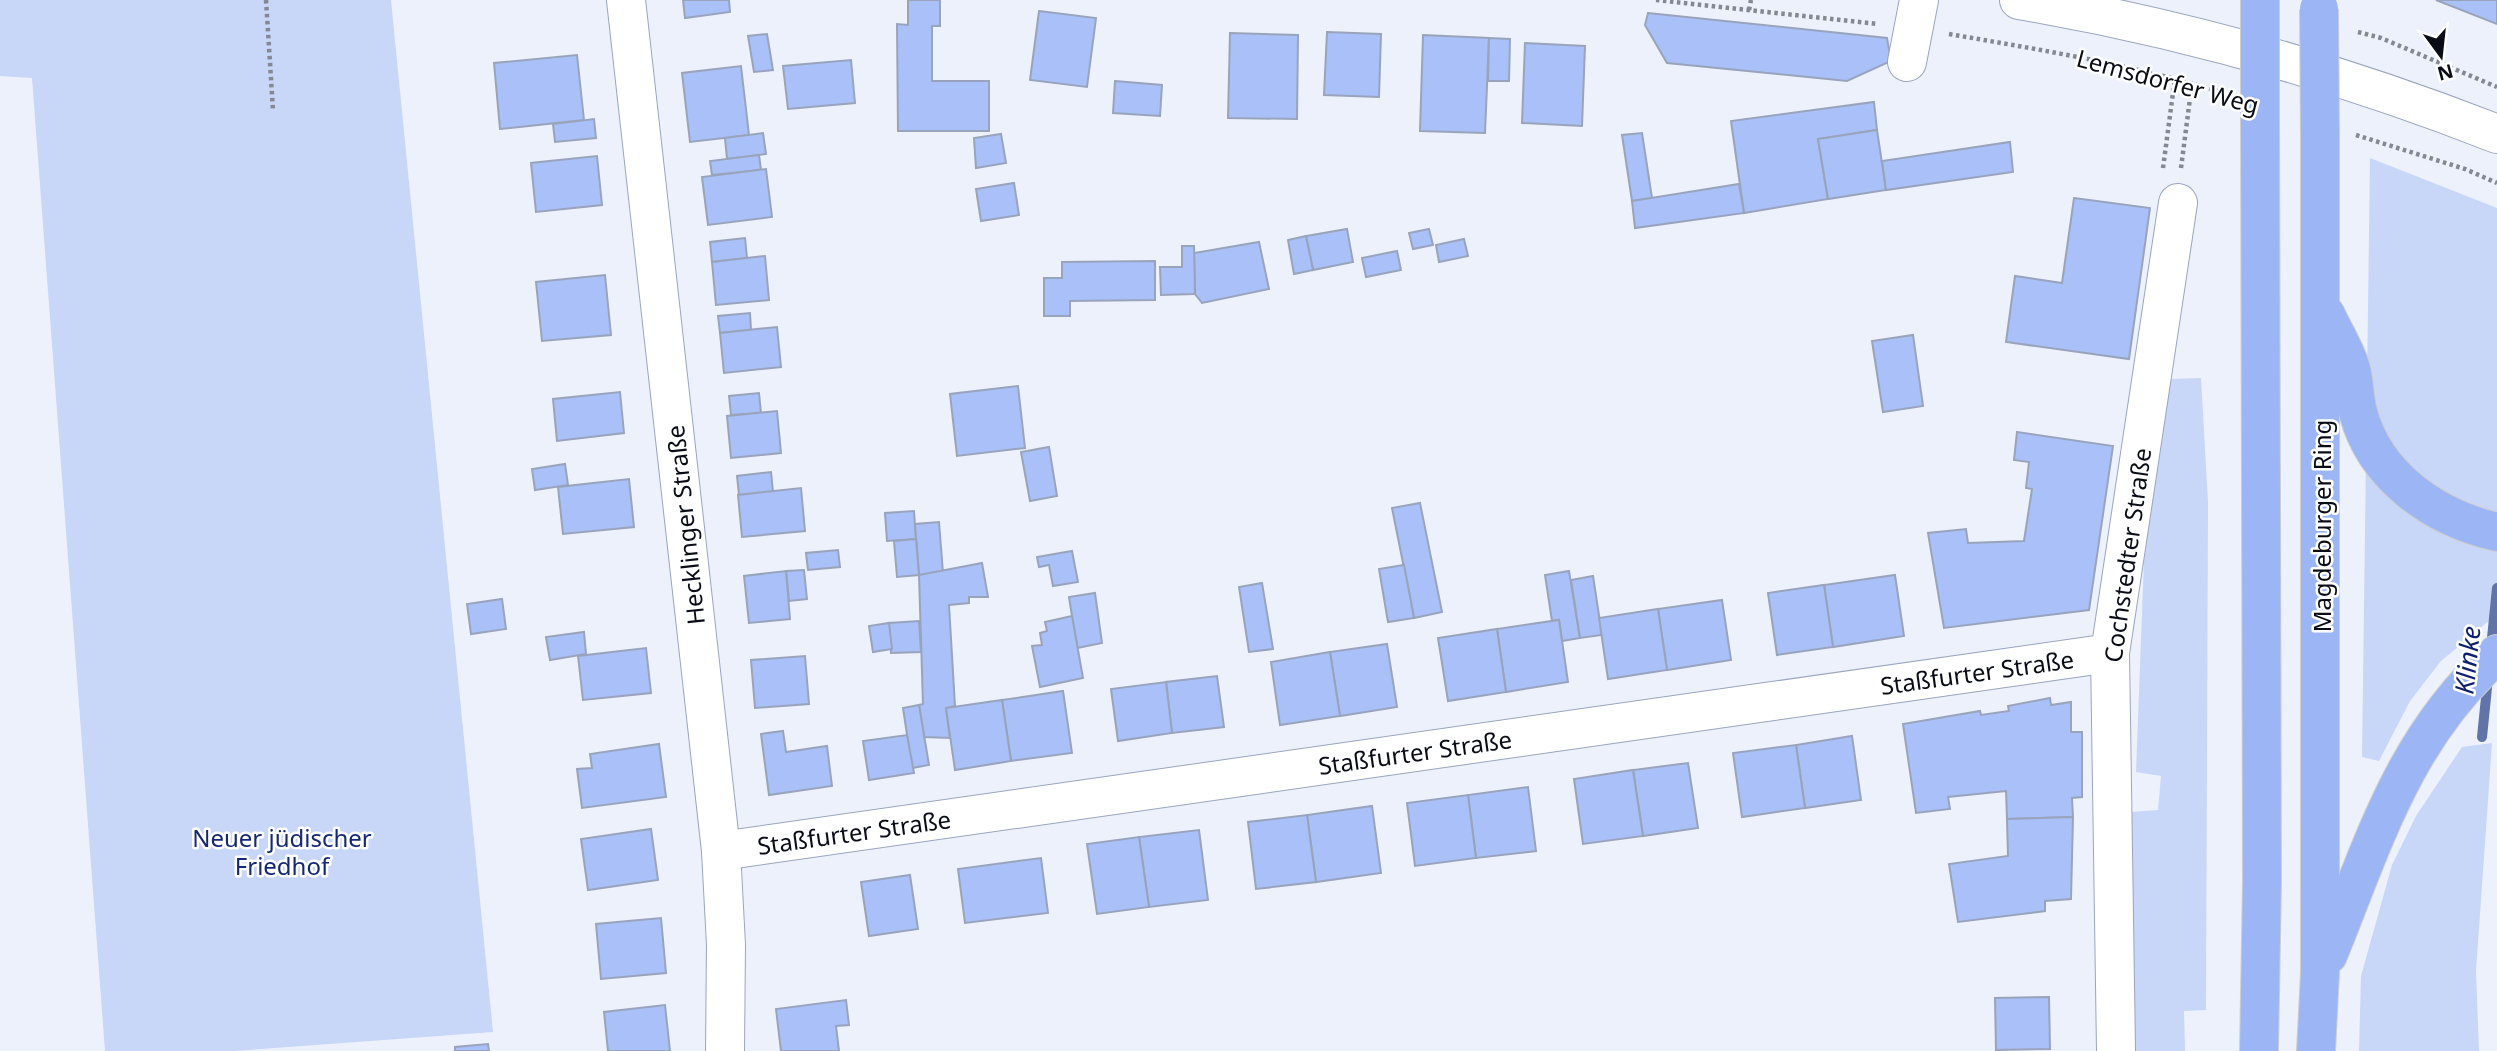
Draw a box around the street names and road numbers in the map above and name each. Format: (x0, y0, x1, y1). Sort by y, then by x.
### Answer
street label: Lemsdorfer Weg (2073, 41, 2263, 121)
street label: Magdeburger Ring (2305, 420, 2338, 632)
street label: Hecklinger Straße (658, 423, 712, 627)
street label: Cochstedter Straße (2096, 446, 2158, 664)
street label: Staßfurter Straße (1878, 642, 2076, 702)
street label: Staßfurter Straße (1316, 722, 1514, 782)
street label: Staßfurter Straße (755, 802, 953, 862)

